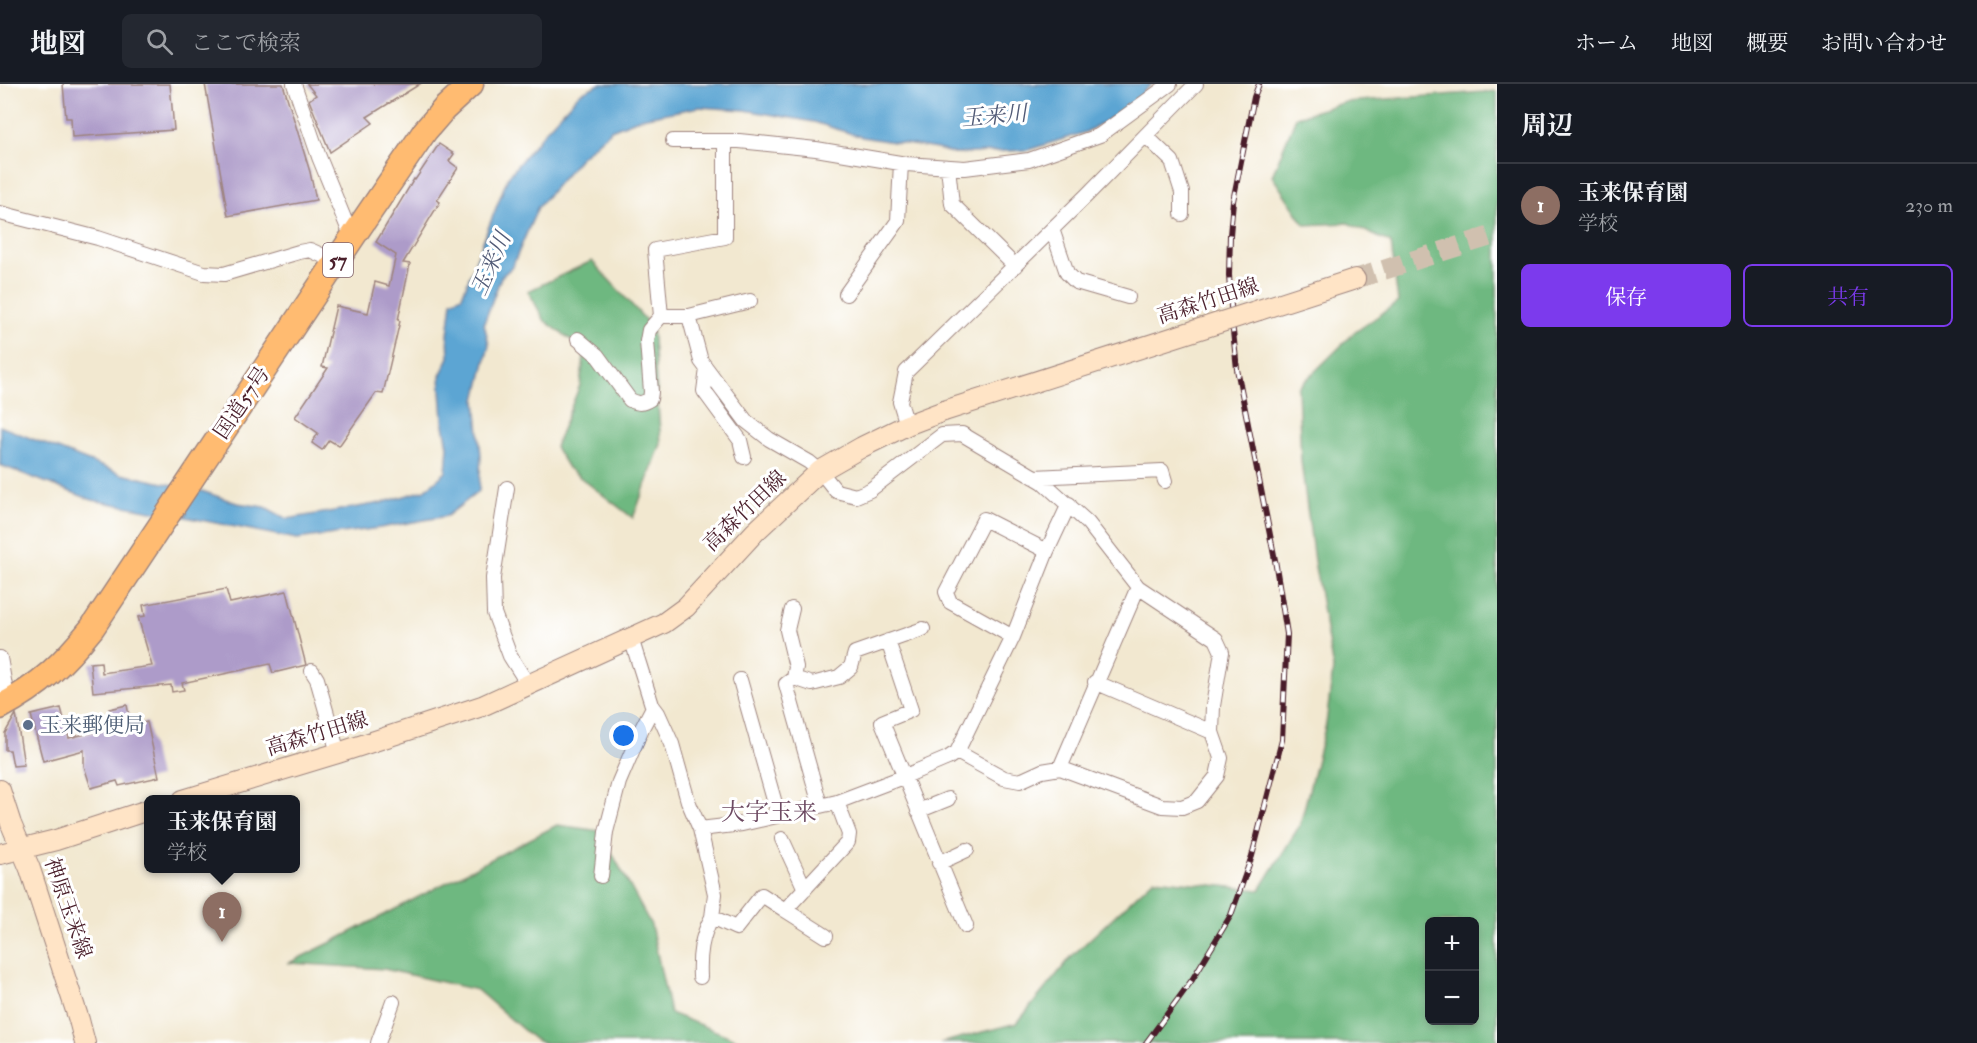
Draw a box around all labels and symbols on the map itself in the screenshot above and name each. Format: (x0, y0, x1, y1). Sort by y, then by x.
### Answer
water label: 玉来川 (960, 99, 1030, 133)
water label: 玉来川 (465, 226, 518, 300)
road number: 57 (323, 243, 353, 277)
street label: 高森竹田線 (1154, 272, 1262, 330)
street label: 国道57号 (208, 362, 276, 444)
street label: 高森竹田線 (698, 465, 792, 557)
street label: 高森竹田線 (263, 706, 371, 762)
place label: 玉来郵便局 (40, 712, 145, 739)
marker: 玉来郵便局 (21, 718, 35, 732)
your location (609, 721, 638, 750)
district label: 大字玉来 (721, 797, 817, 828)
street label: 神原玉来線 (38, 854, 98, 962)
pin: 1 (202, 892, 242, 942)

